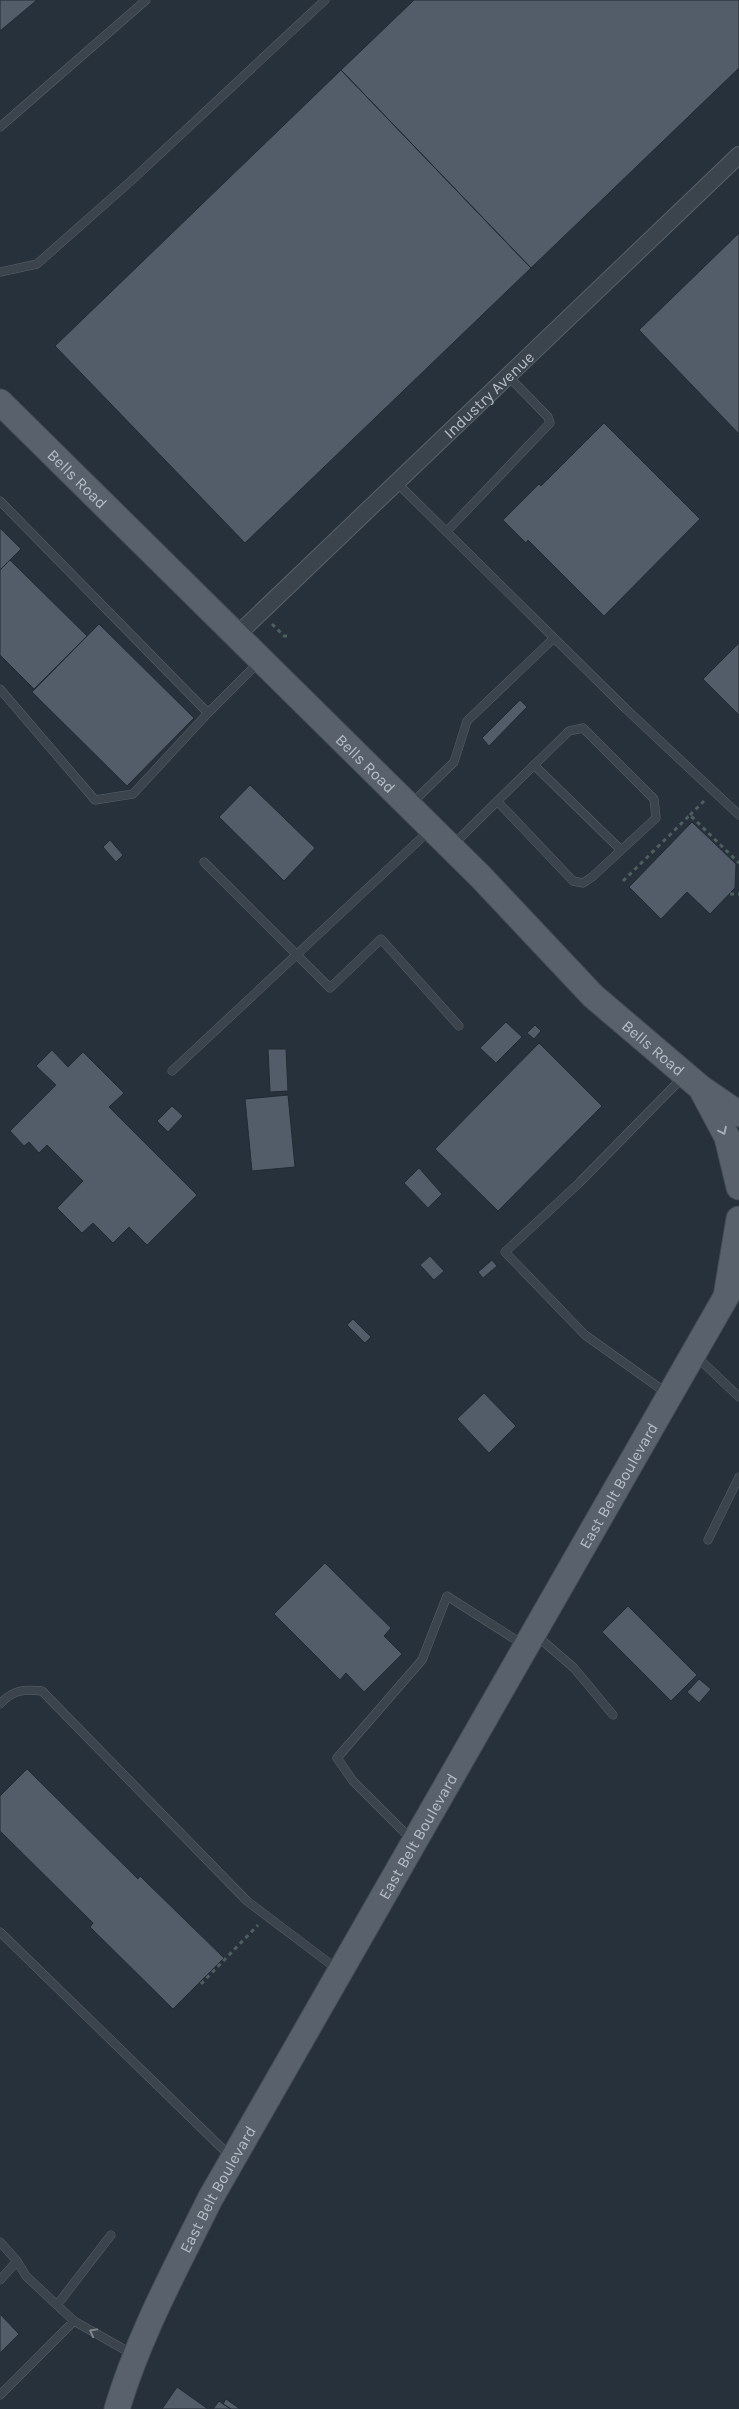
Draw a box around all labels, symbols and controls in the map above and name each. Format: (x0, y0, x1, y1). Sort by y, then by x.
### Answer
street label: Industry Avenue (439, 347, 538, 442)
street label: Bells Road (44, 445, 111, 512)
street label: Bells Road (332, 730, 400, 797)
street label: Bells Road (618, 1016, 689, 1080)
one-way arrow (717, 1126, 727, 1135)
street label: East Belt Boulevard (575, 1419, 662, 1552)
street label: East Belt Boulevard (374, 1770, 461, 1902)
street label: East Belt Boulevard (175, 2122, 259, 2256)
one-way arrow (89, 2328, 98, 2338)

